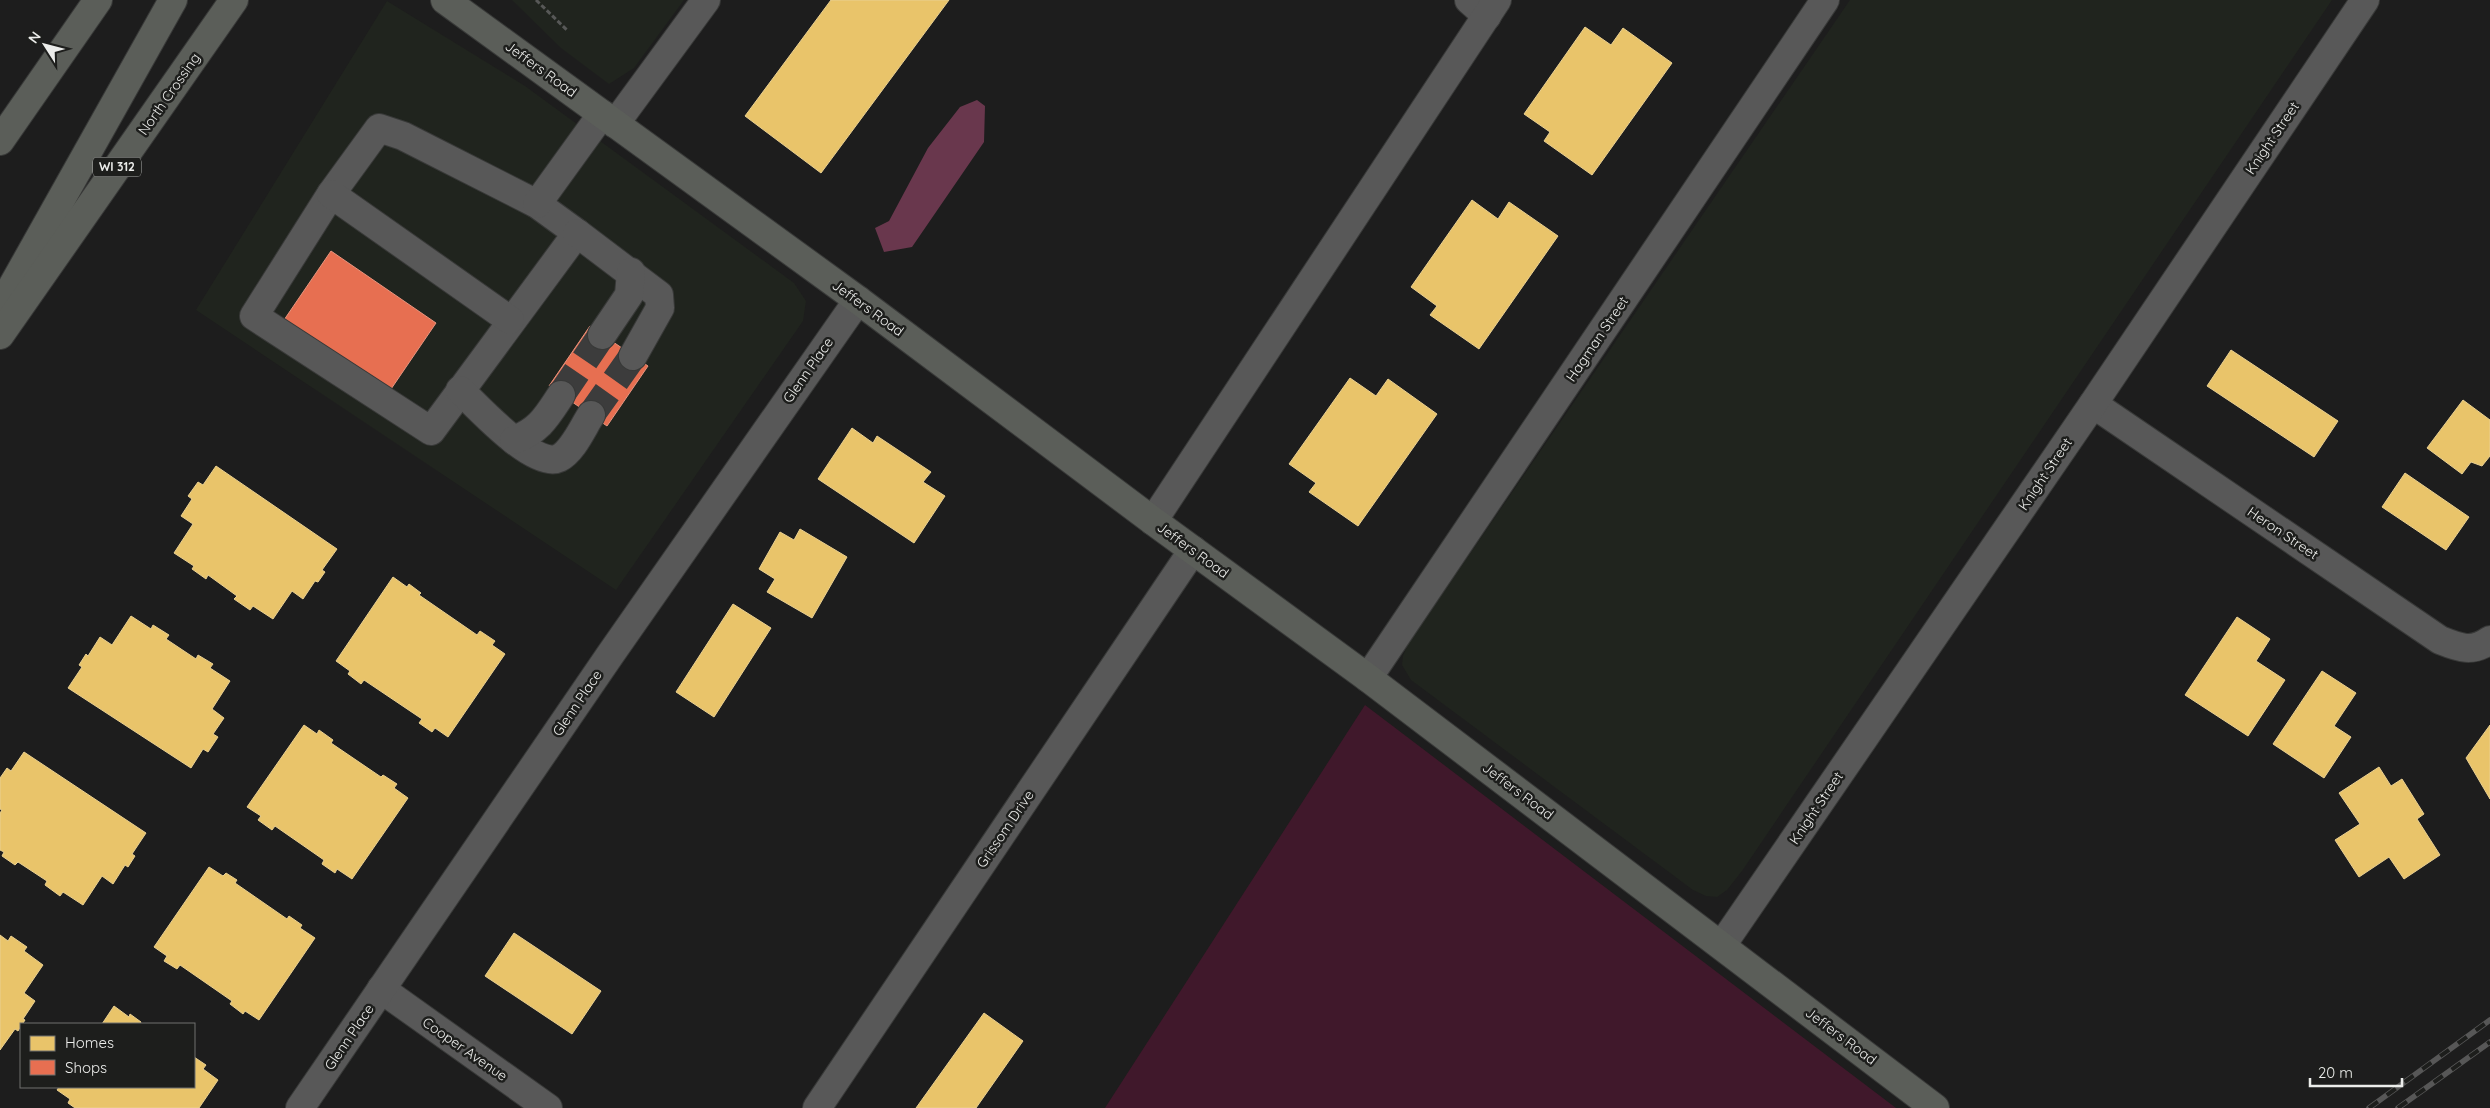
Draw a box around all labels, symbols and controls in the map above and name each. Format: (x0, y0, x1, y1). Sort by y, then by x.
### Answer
north arrow (20, 20, 70, 70)
text: N (24, 28, 45, 47)
street label: Jeffers Road (502, 37, 580, 101)
street label: North Crossing (134, 49, 204, 139)
street label: Knight Street (2241, 98, 2303, 178)
road number: WI 312 (93, 158, 141, 176)
street label: Jeffers Road (829, 276, 907, 340)
street label: Hagman Street (1562, 293, 1632, 385)
street label: Glenn Place (779, 334, 837, 406)
street label: Knight Street (2014, 434, 2076, 514)
street label: Heron Street (2244, 503, 2322, 563)
street label: Jeffers Road (1154, 518, 1232, 582)
street label: Glenn Place (548, 666, 606, 740)
street label: Jeffers Road (1479, 758, 1557, 824)
street label: Knight Street (1785, 768, 1847, 848)
street label: Grissom Drive (972, 787, 1038, 871)
street label: Glenn Place (320, 1000, 378, 1074)
street label: Jeffers Road (1802, 1003, 1880, 1069)
street label: Cooper Avenue (419, 1013, 511, 1085)
legend (20, 1023, 195, 1088)
text: Homes (65, 1033, 114, 1052)
scale bar (2310, 1056, 2402, 1088)
text: Shops (65, 1058, 107, 1077)
text: 20 m (2318, 1063, 2353, 1082)

